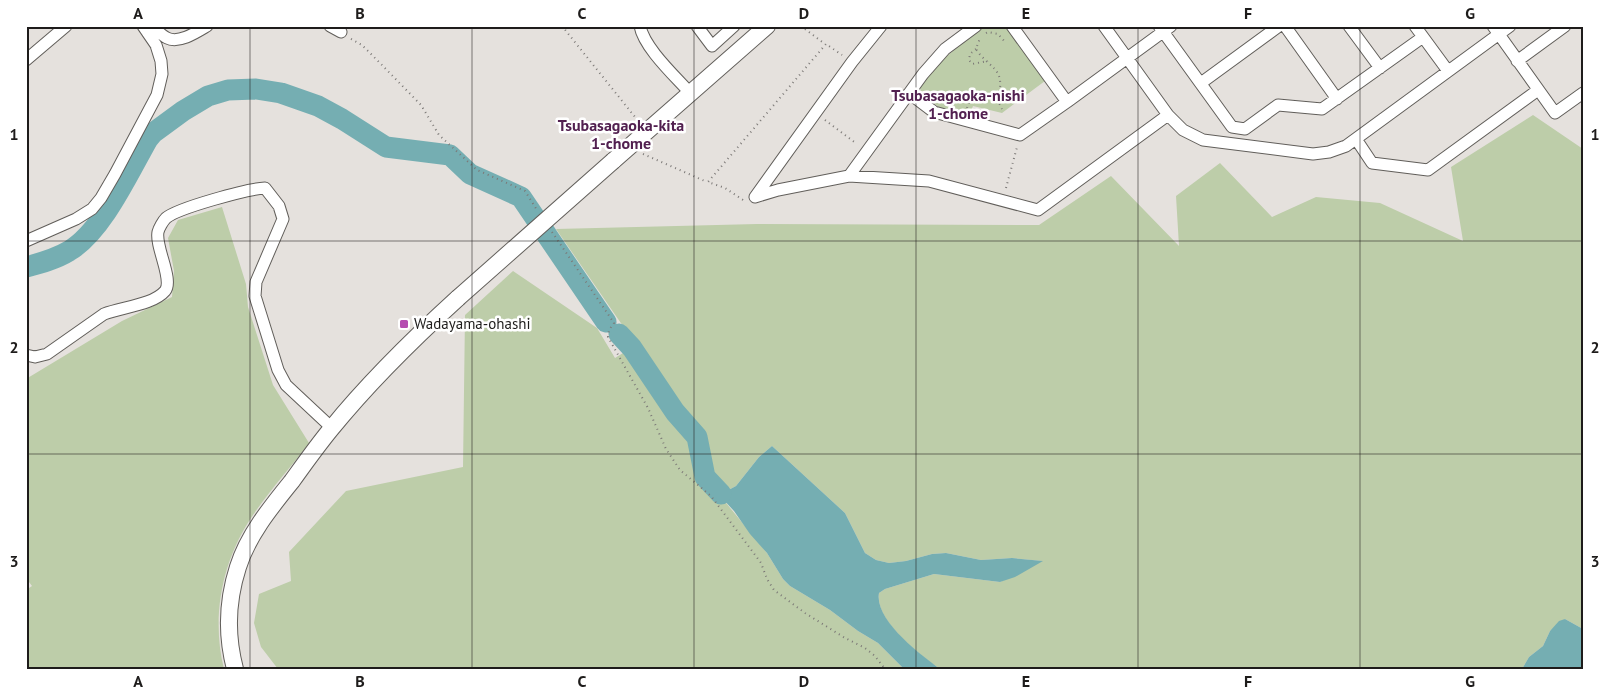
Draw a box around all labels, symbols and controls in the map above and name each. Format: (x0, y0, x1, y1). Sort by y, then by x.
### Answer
text: A (133, 3, 143, 23)
text: B (355, 3, 365, 23)
text: C (578, 3, 587, 23)
text: D (799, 3, 809, 23)
text: E (1022, 3, 1030, 23)
text: F (1244, 3, 1252, 23)
text: G (1465, 3, 1475, 23)
district label: Tsubasagaoka-nishi 1-chome (891, 85, 1025, 123)
district label: Tsubasagaoka-kita 1-chome (558, 115, 684, 153)
text: 1 (9, 124, 19, 144)
text: 1 (1590, 124, 1600, 144)
place label: Wadayama-ohashi (414, 314, 530, 333)
marker: Wadayama-ohashi (398, 318, 410, 330)
text: 2 (9, 337, 19, 357)
text: 2 (1590, 337, 1600, 357)
text: 3 (9, 551, 19, 571)
text: 3 (1590, 551, 1600, 571)
text: A (133, 671, 143, 691)
text: B (355, 671, 365, 691)
text: C (578, 671, 587, 691)
text: D (799, 671, 809, 691)
text: E (1022, 671, 1030, 691)
text: F (1244, 671, 1252, 691)
text: G (1465, 671, 1475, 691)

